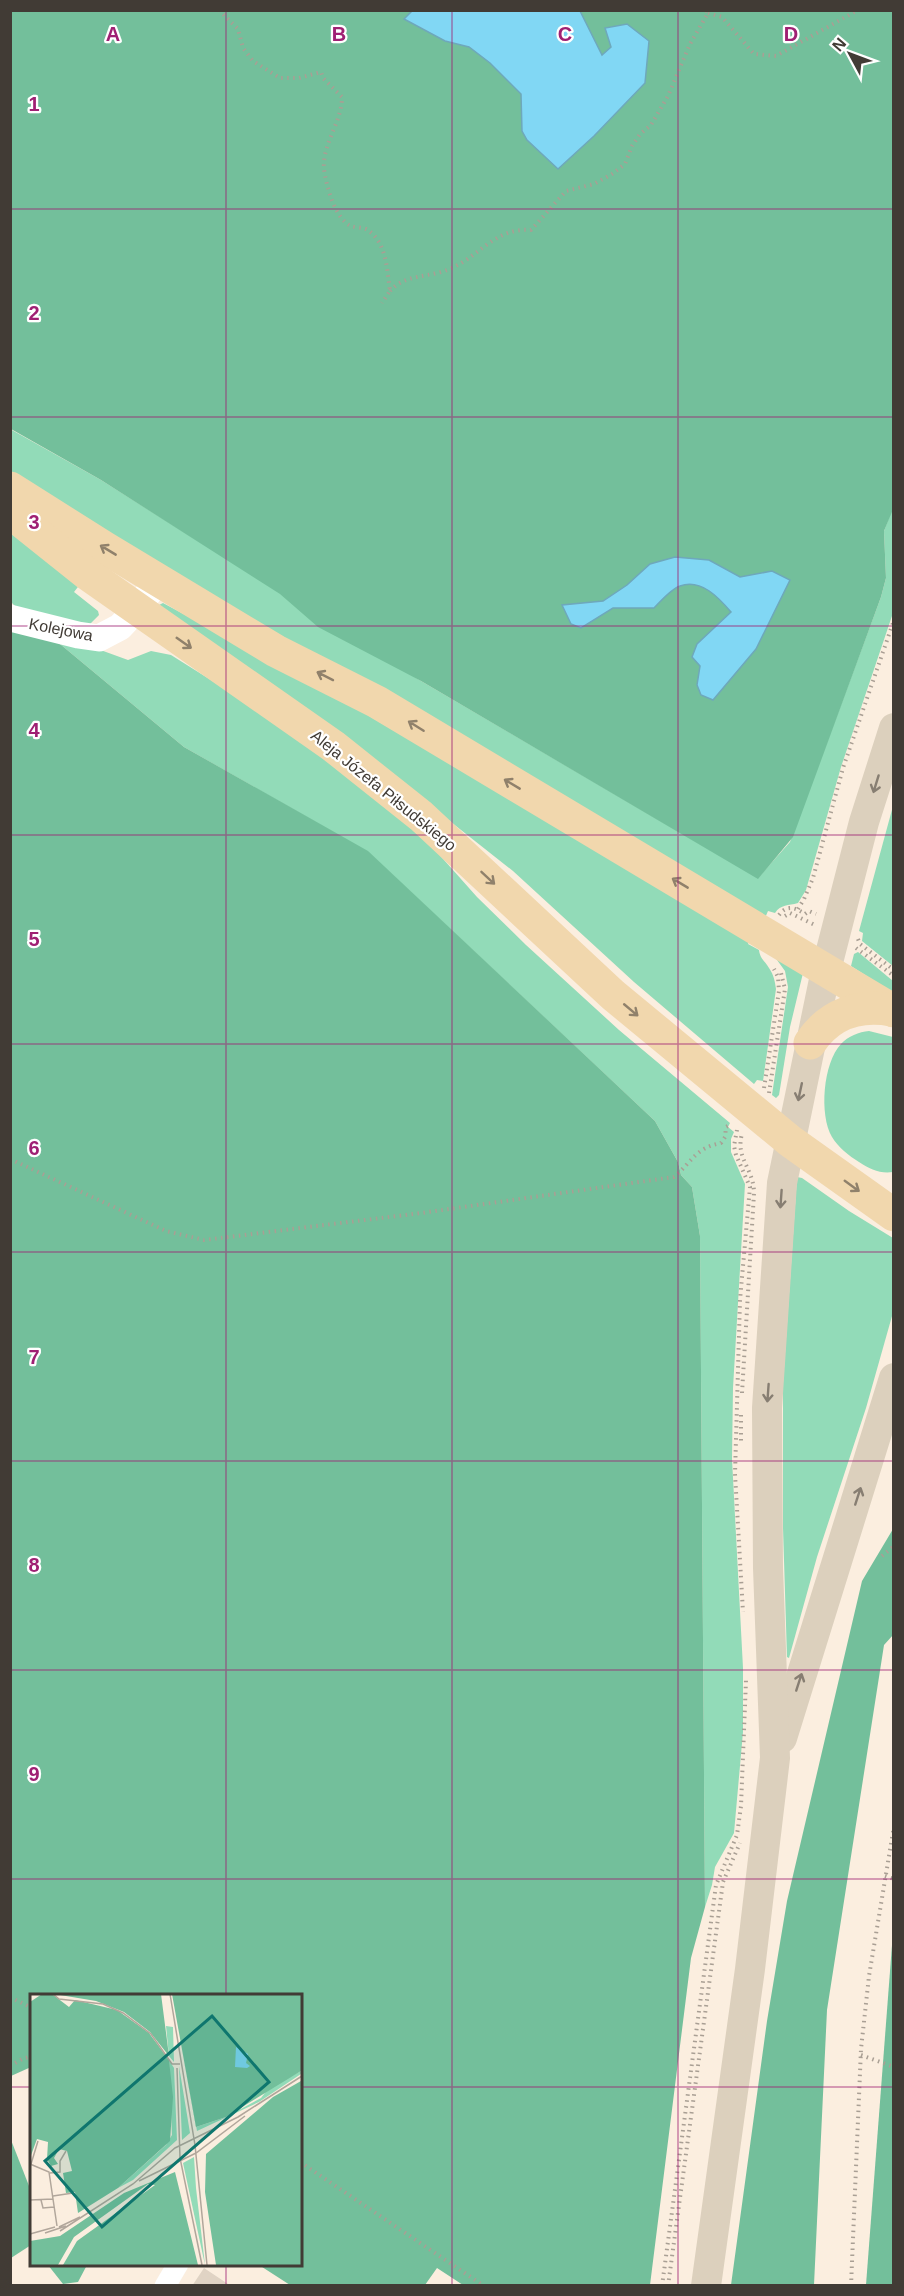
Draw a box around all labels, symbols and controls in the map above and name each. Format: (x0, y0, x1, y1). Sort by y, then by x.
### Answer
text: A (106, 23, 120, 45)
text: B (332, 23, 346, 45)
text: C (558, 23, 572, 45)
text: D (784, 23, 798, 45)
north arrow (820, 24, 880, 84)
text: N (829, 35, 849, 54)
text: 1 (28, 93, 40, 115)
text: 2 (28, 302, 40, 324)
text: 3 (28, 511, 40, 533)
one-way arrow (100, 543, 117, 555)
street label: Kolejowa (27, 615, 94, 644)
one-way arrow (176, 637, 192, 649)
one-way arrow (316, 669, 334, 681)
text: 4 (28, 719, 40, 741)
one-way arrow (408, 719, 425, 731)
street label: Aleja Józefa Piłsudskiego (308, 727, 460, 854)
one-way arrow (870, 774, 881, 793)
one-way arrow (504, 777, 521, 789)
one-way arrow (480, 870, 495, 885)
one-way arrow (672, 877, 689, 889)
text: 5 (28, 928, 40, 950)
one-way arrow (623, 1003, 638, 1017)
one-way arrow (794, 1082, 805, 1101)
text: 6 (28, 1137, 40, 1159)
one-way arrow (844, 1180, 860, 1192)
one-way arrow (776, 1188, 787, 1208)
text: 7 (28, 1346, 40, 1368)
one-way arrow (763, 1383, 774, 1403)
one-way arrow (853, 1487, 864, 1506)
text: 8 (28, 1554, 40, 1576)
one-way arrow (794, 1673, 805, 1692)
text: 9 (28, 1763, 40, 1785)
inset map (30, 1994, 302, 2266)

